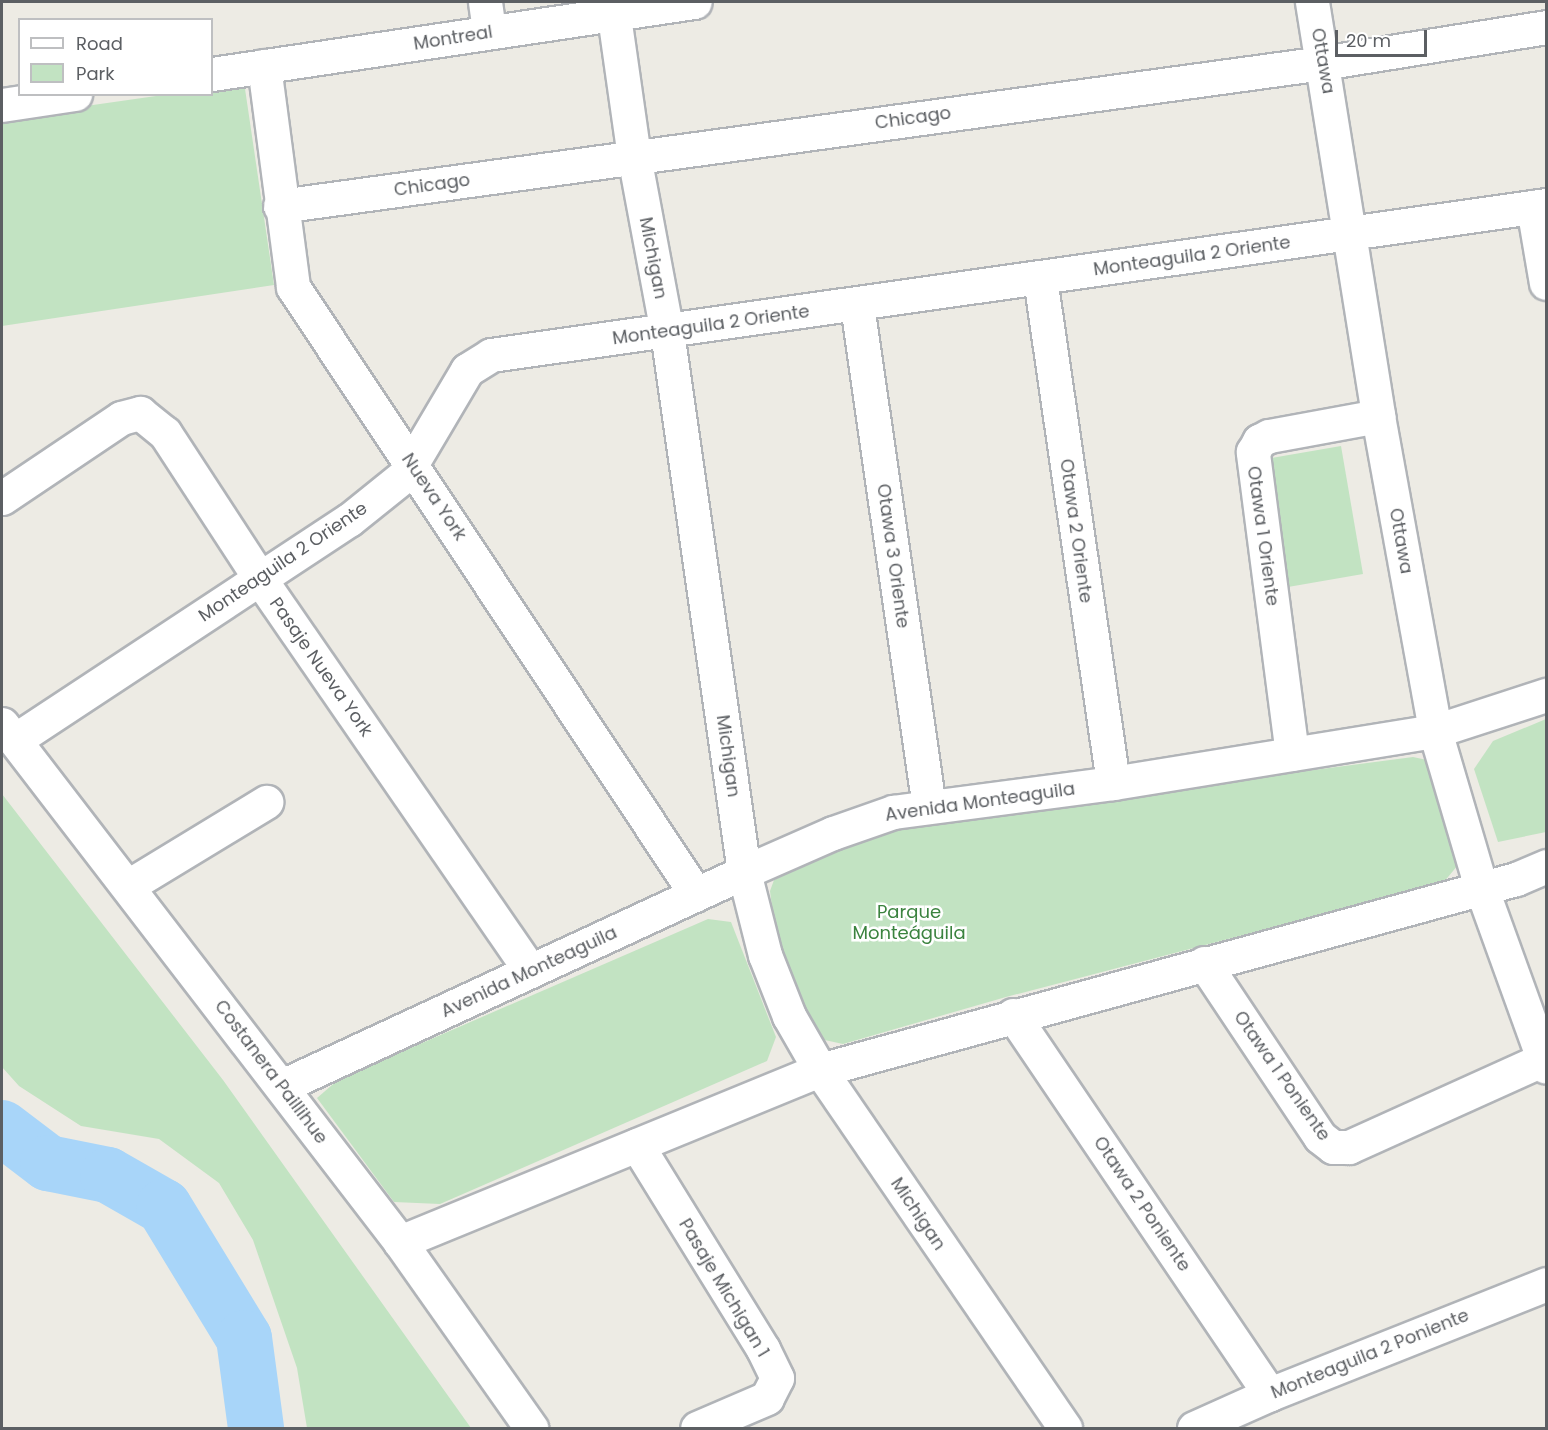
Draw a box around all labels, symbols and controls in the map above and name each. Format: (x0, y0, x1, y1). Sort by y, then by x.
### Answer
legend (18, 18, 213, 96)
scale bar (1338, 18, 1430, 56)
street label: Montreal (412, 21, 494, 55)
street label: Ottawa (1307, 26, 1339, 96)
text: 20 m (1346, 28, 1391, 53)
text: Road (76, 31, 123, 56)
text: Park (76, 61, 115, 86)
street label: Chicago (874, 102, 952, 134)
street label: Chicago (393, 169, 471, 201)
street label: Michigan (635, 215, 671, 301)
street label: Monteaguila 2 Oriente (1092, 231, 1292, 281)
street label: Monteaguila 2 Oriente (611, 300, 811, 350)
street label: Nueva York (397, 449, 471, 545)
street label: Otawa 2 Oriente (1055, 457, 1097, 605)
street label: Otawa 1 Oriente (1243, 465, 1283, 607)
street label: Otawa 3 Oriente (872, 482, 914, 630)
street label: Monteaguila 2 Oriente (195, 497, 371, 627)
street label: Ottawa (1385, 506, 1417, 576)
street label: Pasaje Nueva York (265, 593, 377, 741)
street label: Michigan (712, 714, 744, 798)
street label: Avenida Monteaguila (884, 778, 1076, 826)
park label: Parque Monteáguila (852, 902, 966, 944)
street label: Avenida Monteaguila (438, 922, 620, 1022)
street label: Costanera Paillihue (210, 996, 332, 1148)
street label: Otawa 1 Poniente (1229, 1007, 1335, 1145)
street label: Otawa 2 Poniente (1089, 1132, 1195, 1276)
street label: Michigan (886, 1174, 950, 1254)
street label: Pasaje Michigan 1 (674, 1215, 774, 1361)
street label: Monteaguila 2 Poniente (1268, 1304, 1472, 1404)

